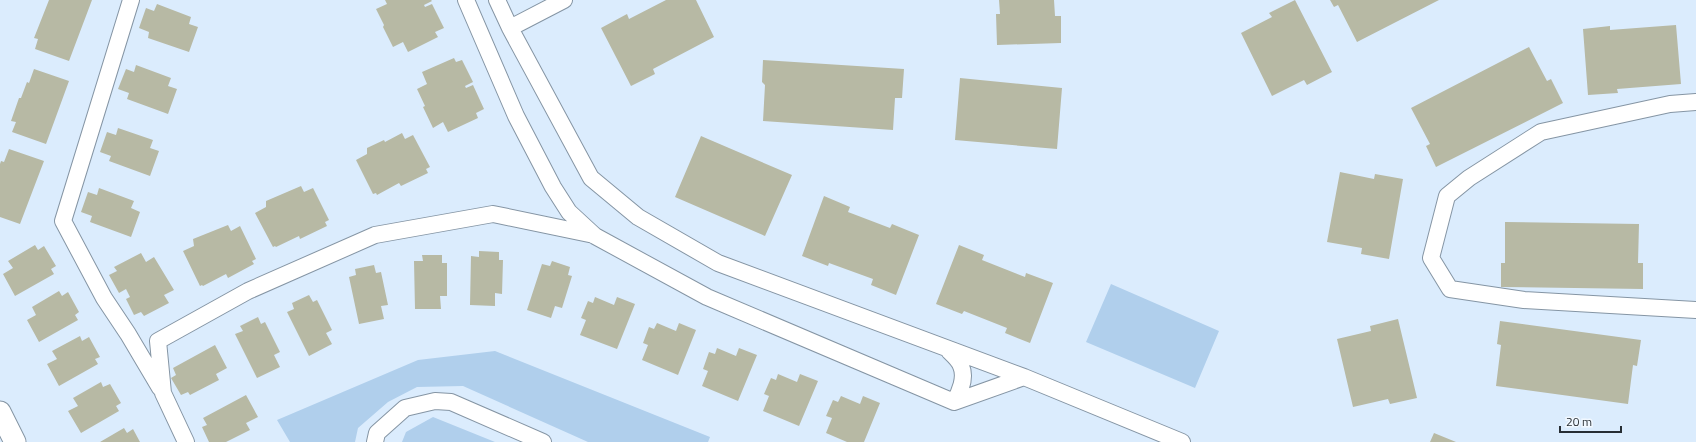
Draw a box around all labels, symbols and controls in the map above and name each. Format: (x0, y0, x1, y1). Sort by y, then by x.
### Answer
scale bar (1560, 408, 1621, 434)
text: 20 m (1566, 412, 1592, 431)

